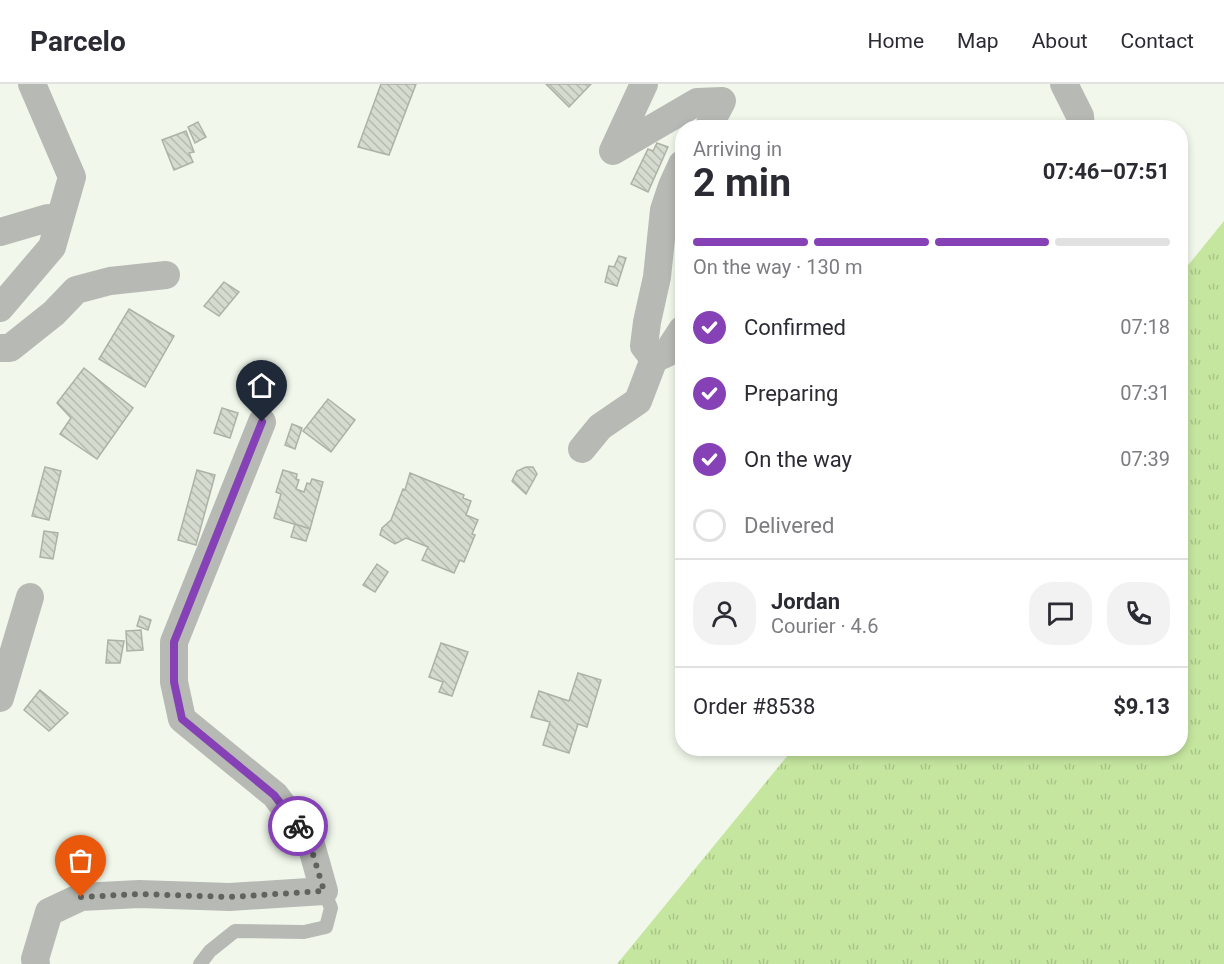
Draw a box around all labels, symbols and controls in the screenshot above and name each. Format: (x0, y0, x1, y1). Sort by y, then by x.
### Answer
text: Parcelo (30, 25, 126, 58)
text: Home (868, 29, 924, 53)
text: Map (957, 29, 999, 53)
text: About (1032, 29, 1088, 53)
text: Contact (1121, 29, 1194, 53)
text: Arriving in (693, 137, 782, 161)
text: 07:46–07:51 (1043, 159, 1170, 184)
text: 2 min (693, 160, 791, 206)
text: On the way · 130 m (693, 255, 862, 279)
icon: check (693, 311, 726, 344)
text: Confirmed (744, 315, 846, 340)
text: 07:18 (1120, 315, 1170, 339)
pin (236, 360, 287, 422)
icon: home (245, 369, 278, 402)
icon: check (693, 377, 726, 410)
text: Preparing (744, 381, 838, 406)
text: 07:31 (1120, 381, 1170, 405)
icon: check (693, 443, 726, 476)
text: On the way (744, 447, 852, 472)
text: 07:39 (1120, 447, 1170, 471)
text: Delivered (744, 513, 834, 538)
button: person (693, 582, 756, 645)
button: chat (1029, 582, 1092, 645)
button: phone (1107, 582, 1170, 645)
text: Jordan (771, 589, 840, 614)
text: Courier · 4.6 (771, 614, 878, 638)
text: Order #8538 (693, 694, 815, 719)
text: $9.13 (1113, 694, 1170, 719)
courier (268, 796, 328, 856)
icon: bike (282, 810, 315, 843)
pin (55, 835, 106, 897)
icon: bag (64, 844, 97, 877)

